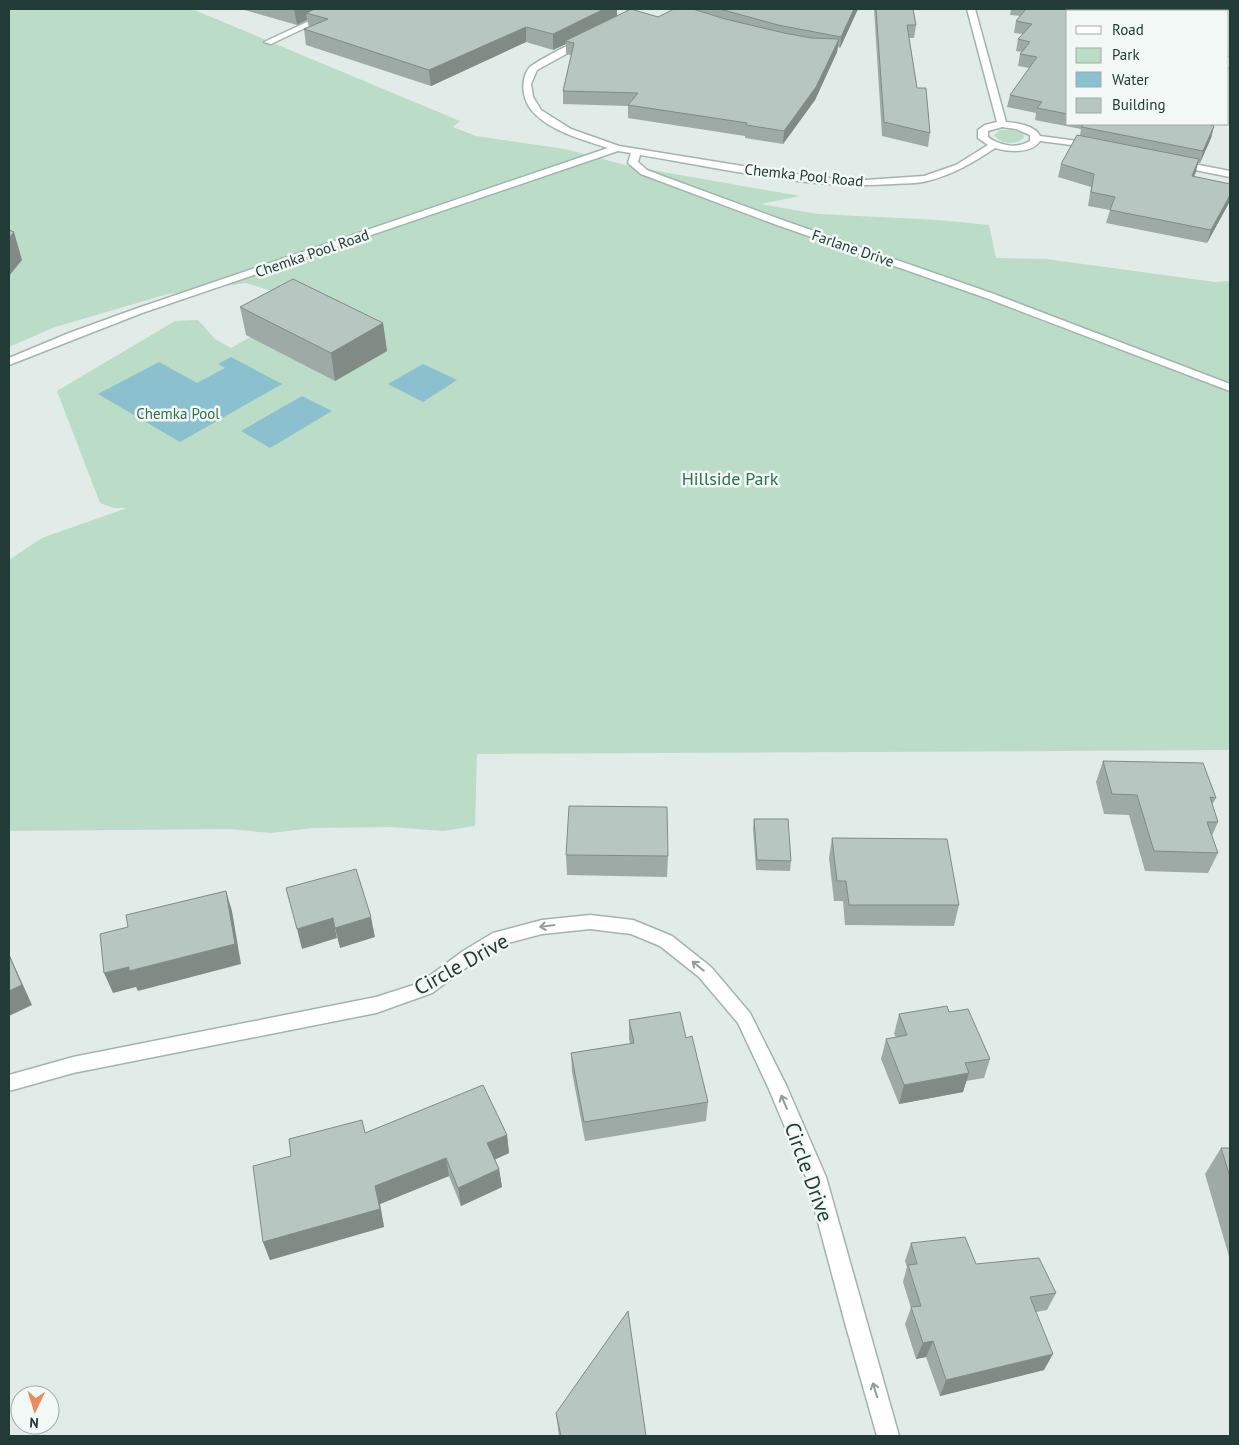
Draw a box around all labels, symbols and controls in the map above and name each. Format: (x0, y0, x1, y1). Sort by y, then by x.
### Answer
legend (1066, 10, 1229, 125)
text: Road (1112, 20, 1144, 39)
text: Park (1112, 45, 1140, 64)
text: Water (1112, 70, 1149, 89)
text: Building (1112, 95, 1166, 114)
street label: Chemka Pool Road (744, 159, 864, 191)
street label: Chemka Pool Road (253, 225, 371, 281)
street label: Farlane Drive (809, 225, 897, 271)
park label: Chemka Pool (136, 404, 220, 423)
park label: Hillside Park (682, 467, 779, 490)
one-way arrow (539, 922, 555, 932)
street label: Circle Drive (409, 927, 513, 1001)
one-way arrow (691, 961, 705, 971)
one-way arrow (778, 1095, 788, 1110)
street label: Circle Drive (779, 1119, 839, 1225)
one-way arrow (869, 1382, 879, 1398)
north arrow (10, 1385, 60, 1435)
text: N (29, 1414, 39, 1432)

